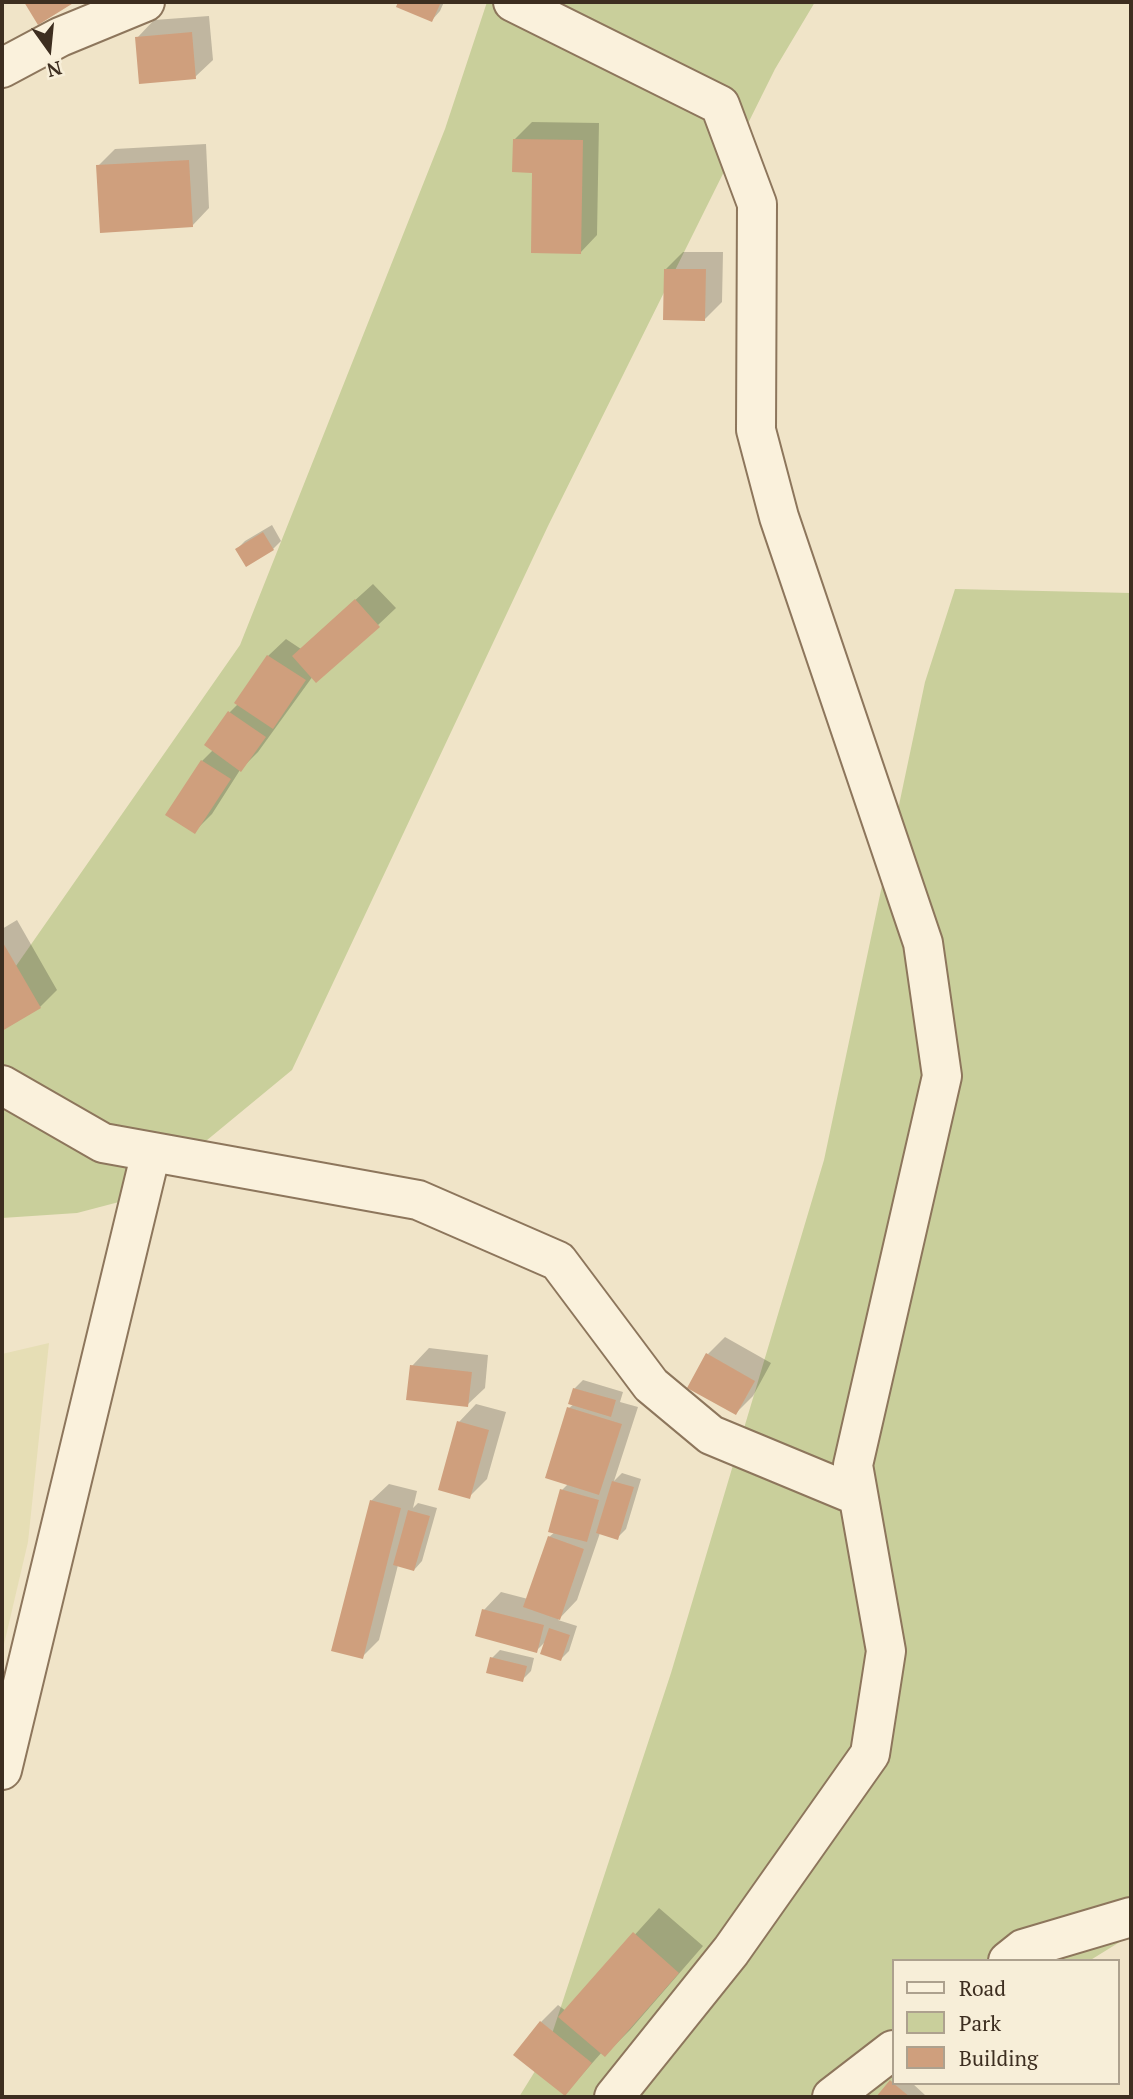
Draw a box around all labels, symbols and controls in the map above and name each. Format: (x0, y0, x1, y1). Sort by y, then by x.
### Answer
north arrow (14, 14, 84, 84)
text: N (44, 56, 65, 84)
legend (892, 1959, 1119, 2085)
text: Road (959, 1974, 1006, 2002)
text: Park (959, 2009, 1001, 2037)
text: Building (959, 2044, 1038, 2072)

